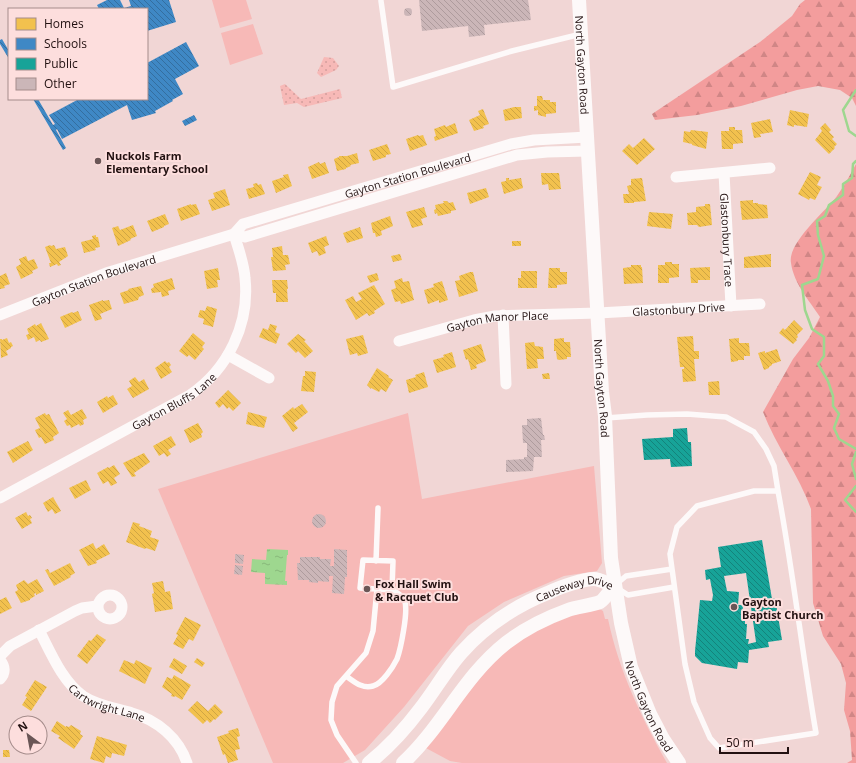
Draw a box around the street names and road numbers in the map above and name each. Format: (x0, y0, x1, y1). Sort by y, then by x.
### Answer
street label: North Gayton Road (572, 15, 593, 115)
street label: Gayton Station Boulevard (343, 149, 473, 201)
street label: Glastonbury Trace (718, 193, 737, 287)
street label: Gayton Station Boulevard (29, 251, 158, 309)
street label: Glastonbury Drive (632, 298, 725, 319)
street label: Gayton Manor Place (444, 307, 549, 335)
street label: North Gayton Road (591, 338, 613, 438)
street label: Gayton Bluffs Lane (129, 369, 219, 433)
street label: Causeway Drive (533, 571, 616, 605)
street label: North Gayton Road (622, 659, 677, 755)
street label: Cartwright Lane (66, 680, 148, 725)

